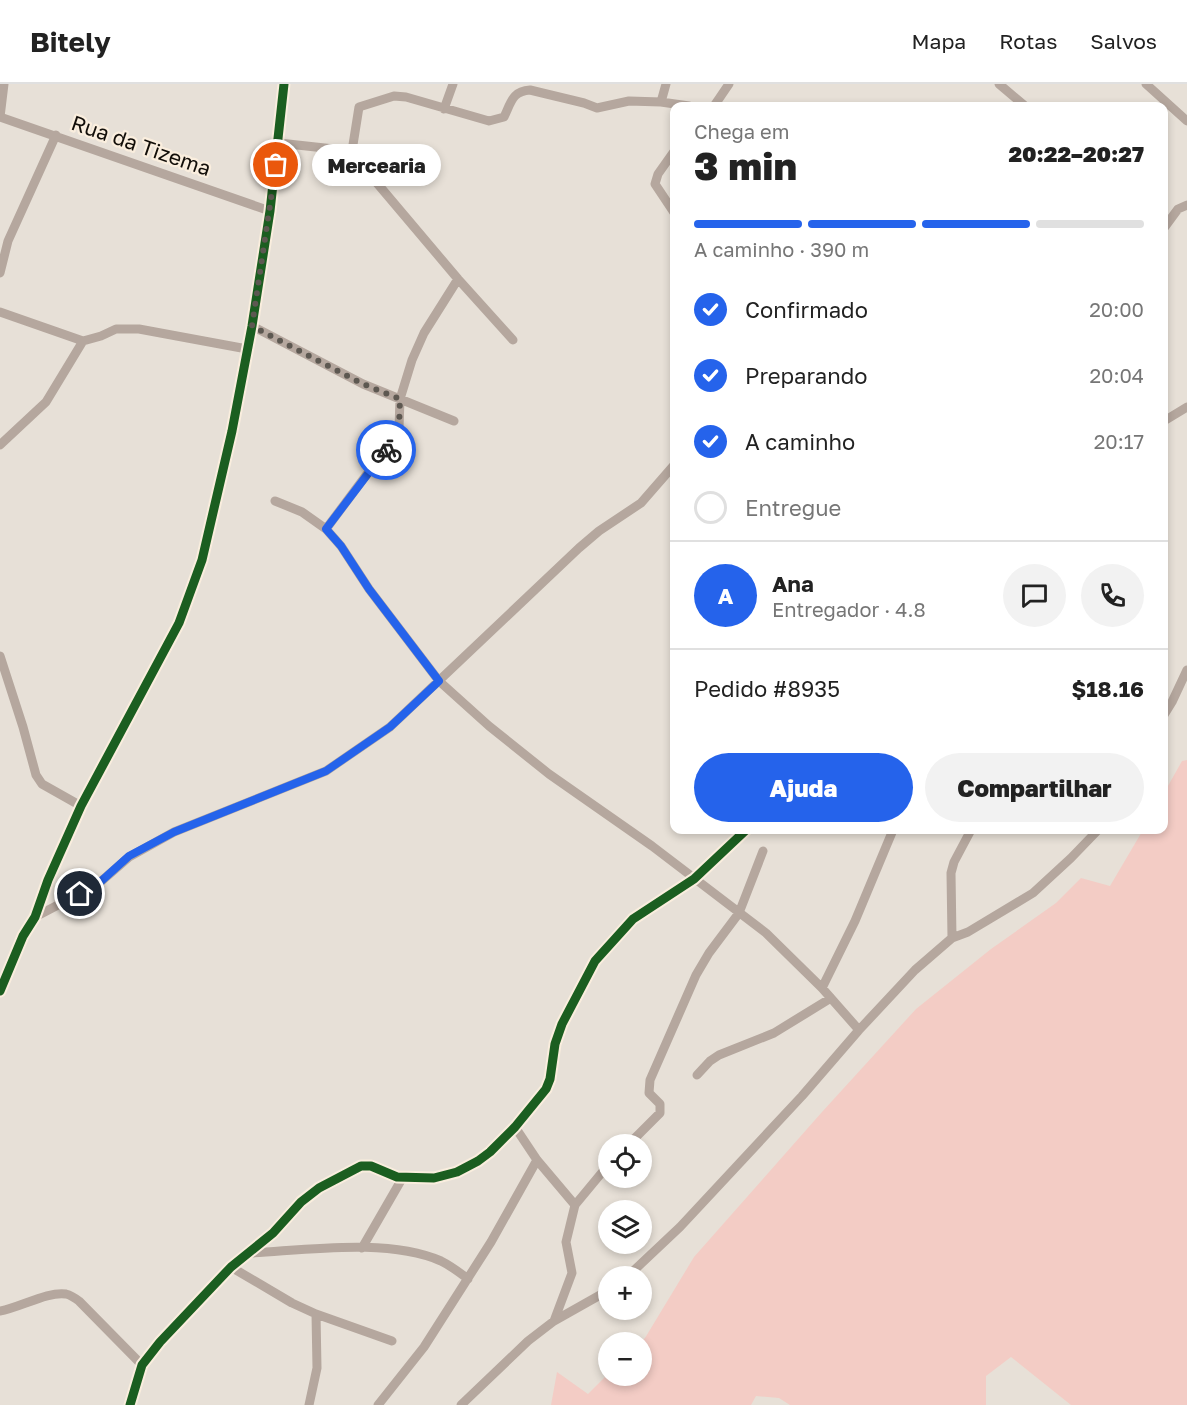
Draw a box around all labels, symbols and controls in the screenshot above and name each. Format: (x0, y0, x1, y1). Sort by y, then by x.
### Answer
text: Bitely (30, 25, 111, 58)
text: Mapa (912, 28, 966, 54)
text: Rotas (999, 28, 1057, 54)
text: Salvos (1090, 28, 1157, 54)
street label: Rua da Tizema (68, 109, 214, 181)
text: Chega em (694, 119, 789, 143)
pin (250, 139, 301, 190)
text: 20:22–20:27 (1008, 140, 1144, 167)
text: 3 min (694, 142, 797, 189)
callout: Mercearia (312, 144, 441, 186)
icon: bag (259, 148, 292, 181)
text: Mercearia (327, 153, 426, 177)
text: A caminho · 390 m (694, 237, 869, 261)
icon: check (694, 293, 727, 326)
text: Confirmado (745, 296, 868, 323)
text: 20:00 (1089, 297, 1144, 321)
icon: check (694, 359, 727, 392)
text: Preparando (745, 362, 868, 389)
text: 20:04 (1089, 363, 1144, 387)
courier (356, 420, 416, 480)
icon: check (694, 425, 727, 458)
text: A caminho (745, 428, 855, 455)
text: 20:17 (1094, 429, 1144, 453)
icon: bike (370, 434, 403, 467)
text: Entregue (745, 494, 841, 521)
button: chat (1003, 564, 1066, 627)
button: phone (1081, 564, 1144, 627)
text: Ana (772, 570, 814, 597)
text: A (718, 582, 733, 609)
text: Entregador · 4.8 (772, 597, 926, 621)
text: Pedido #8935 (694, 675, 840, 702)
text: $18.16 (1072, 675, 1144, 702)
button: Ajuda (694, 753, 913, 822)
button: Compartilhar (925, 753, 1144, 822)
pin (54, 868, 105, 919)
icon: home (63, 877, 96, 910)
map controls (598, 1134, 652, 1386)
button: locate (598, 1134, 652, 1188)
button: layers (598, 1200, 652, 1254)
button: + (598, 1266, 652, 1320)
button: − (598, 1332, 652, 1386)

